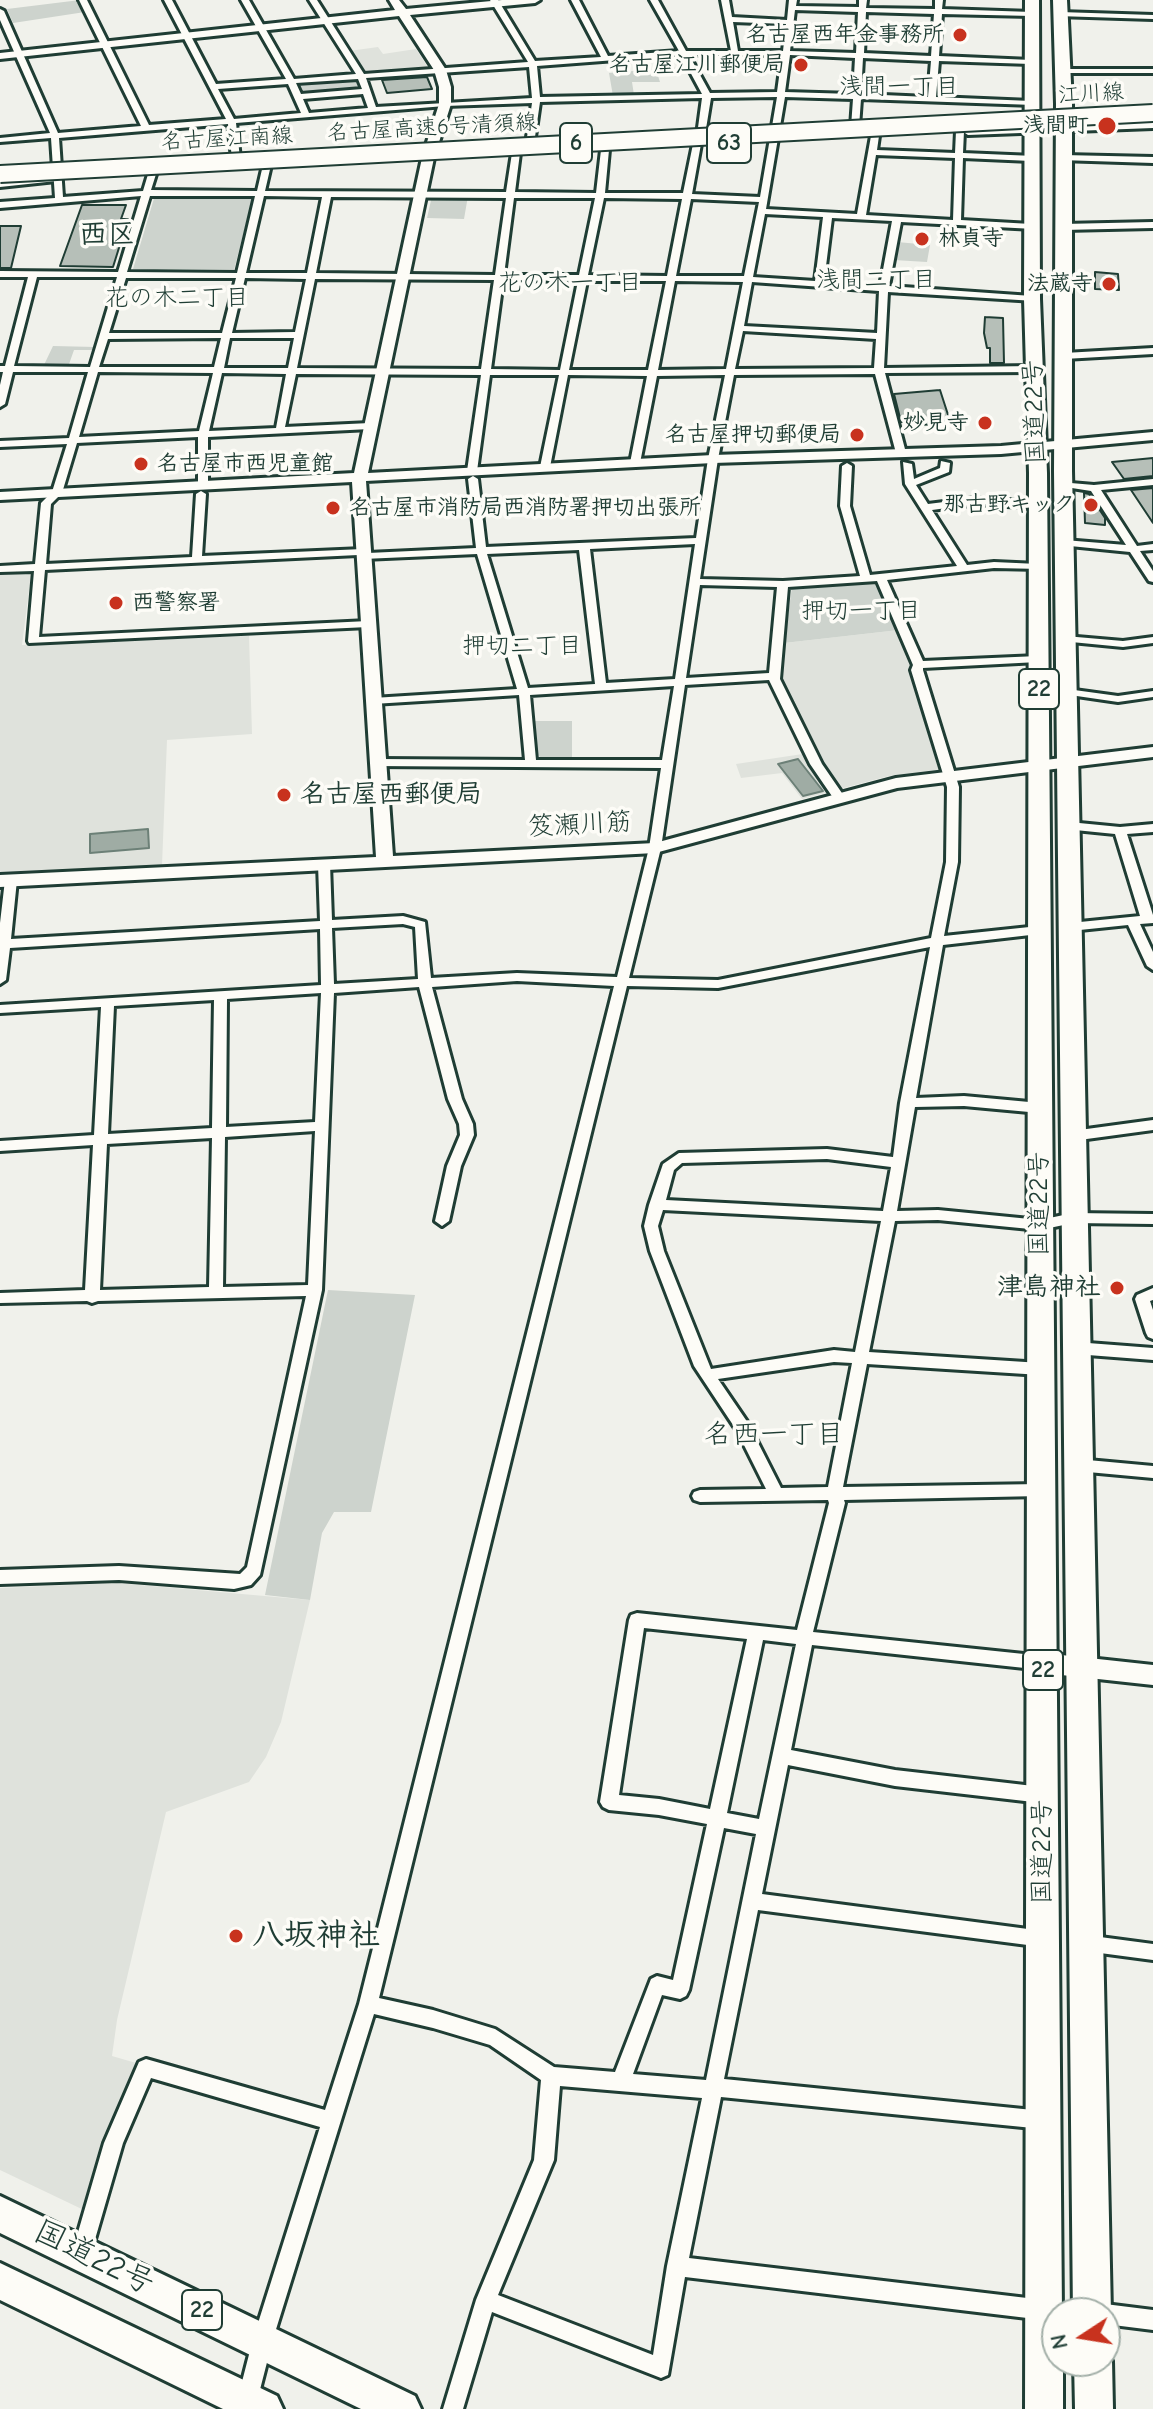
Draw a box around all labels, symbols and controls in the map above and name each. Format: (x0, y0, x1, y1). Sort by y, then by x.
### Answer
place label: 名古屋西年金事務所 (746, 22, 944, 48)
marker: 名古屋西年金事務所 (951, 26, 969, 44)
place label: 名古屋江川郵便局 (609, 52, 785, 78)
marker: 名古屋江川郵便局 (792, 56, 810, 74)
district label: 浅間一丁目 (839, 73, 959, 101)
street label: 江川線 (1057, 79, 1125, 109)
street label: 名古屋高速6号清須線 (326, 109, 538, 147)
place label: 浅間町 (1023, 113, 1089, 139)
marker: 浅間町 (1096, 115, 1118, 137)
street label: 名古屋江南線 (160, 122, 294, 156)
road number: 6 (560, 123, 592, 163)
road number: 63 (707, 123, 751, 163)
district label: 西区 (79, 218, 135, 252)
place label: 林貞寺 (938, 226, 1004, 252)
marker: 林貞寺 (913, 230, 931, 248)
district label: 浅間二丁目 (816, 266, 936, 294)
district label: 花の木一丁目 (498, 269, 642, 297)
place label: 法蔵寺 (1027, 271, 1093, 297)
marker: 法蔵寺 (1100, 275, 1118, 293)
district label: 花の木二丁目 (105, 284, 249, 312)
street label: 国道22号 (1018, 359, 1052, 465)
place label: 妙見寺 (903, 410, 969, 436)
marker: 妙見寺 (976, 414, 994, 432)
place label: 名古屋押切郵便局 (665, 422, 841, 448)
marker: 名古屋押切郵便局 (848, 426, 866, 444)
place label: 名古屋市西児童館 (157, 451, 333, 477)
marker: 名古屋市西児童館 (132, 455, 150, 473)
place label: 那古野キック (943, 492, 1075, 518)
place label: 名古屋市消防局西消防署押切出張所 (349, 495, 701, 521)
marker: 那古野キック (1082, 496, 1100, 514)
marker: 名古屋市消防局西消防署押切出張所 (324, 499, 342, 517)
place label: 西警察署 (132, 590, 220, 616)
marker: 西警察署 (107, 594, 125, 612)
district label: 押切一丁目 (801, 597, 921, 625)
district label: 押切二丁目 (462, 632, 582, 660)
road number: 22 (1019, 669, 1059, 709)
place label: 名古屋西郵便局 (300, 779, 482, 811)
marker: 名古屋西郵便局 (275, 786, 293, 804)
street label: 笈瀬川筋 (527, 807, 633, 843)
street label: 国道22号 (1024, 1151, 1056, 1257)
place label: 津島神社 (997, 1272, 1101, 1304)
marker: 津島神社 (1108, 1279, 1126, 1297)
district label: 名西一丁目 (704, 1418, 844, 1452)
road number: 22 (1023, 1650, 1063, 1690)
street label: 国道22号 (1027, 1799, 1059, 1905)
place label: 八坂神社 (252, 1917, 380, 1955)
marker: 八坂神社 (227, 1927, 245, 1945)
street label: 国道22号 (27, 2212, 161, 2304)
road number: 22 (182, 2290, 222, 2330)
north arrow (1041, 2297, 1121, 2377)
text: N (1045, 2332, 1074, 2351)

